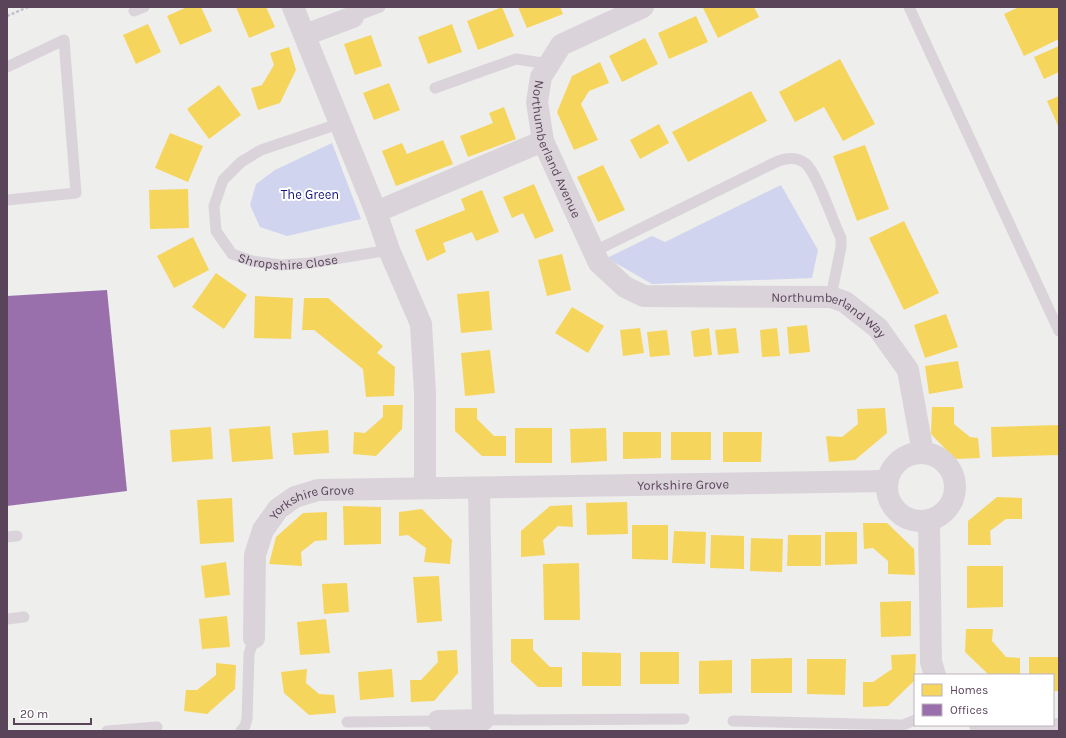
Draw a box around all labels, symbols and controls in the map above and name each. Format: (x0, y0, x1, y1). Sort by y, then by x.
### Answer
street label: Northumberland Avenue (529, 79, 585, 220)
park label: The Green (281, 187, 339, 202)
street label: Shropshire Close (236, 249, 339, 273)
street label: Northumberland Way (771, 289, 890, 340)
street label: Yorkshire Grove (637, 476, 729, 492)
street label: Yorkshire Grove (265, 482, 354, 522)
legend (914, 674, 1054, 726)
text: Homes (950, 683, 988, 697)
scale bar (14, 700, 91, 726)
text: Offices (950, 703, 988, 717)
text: 20 m (20, 707, 48, 721)

